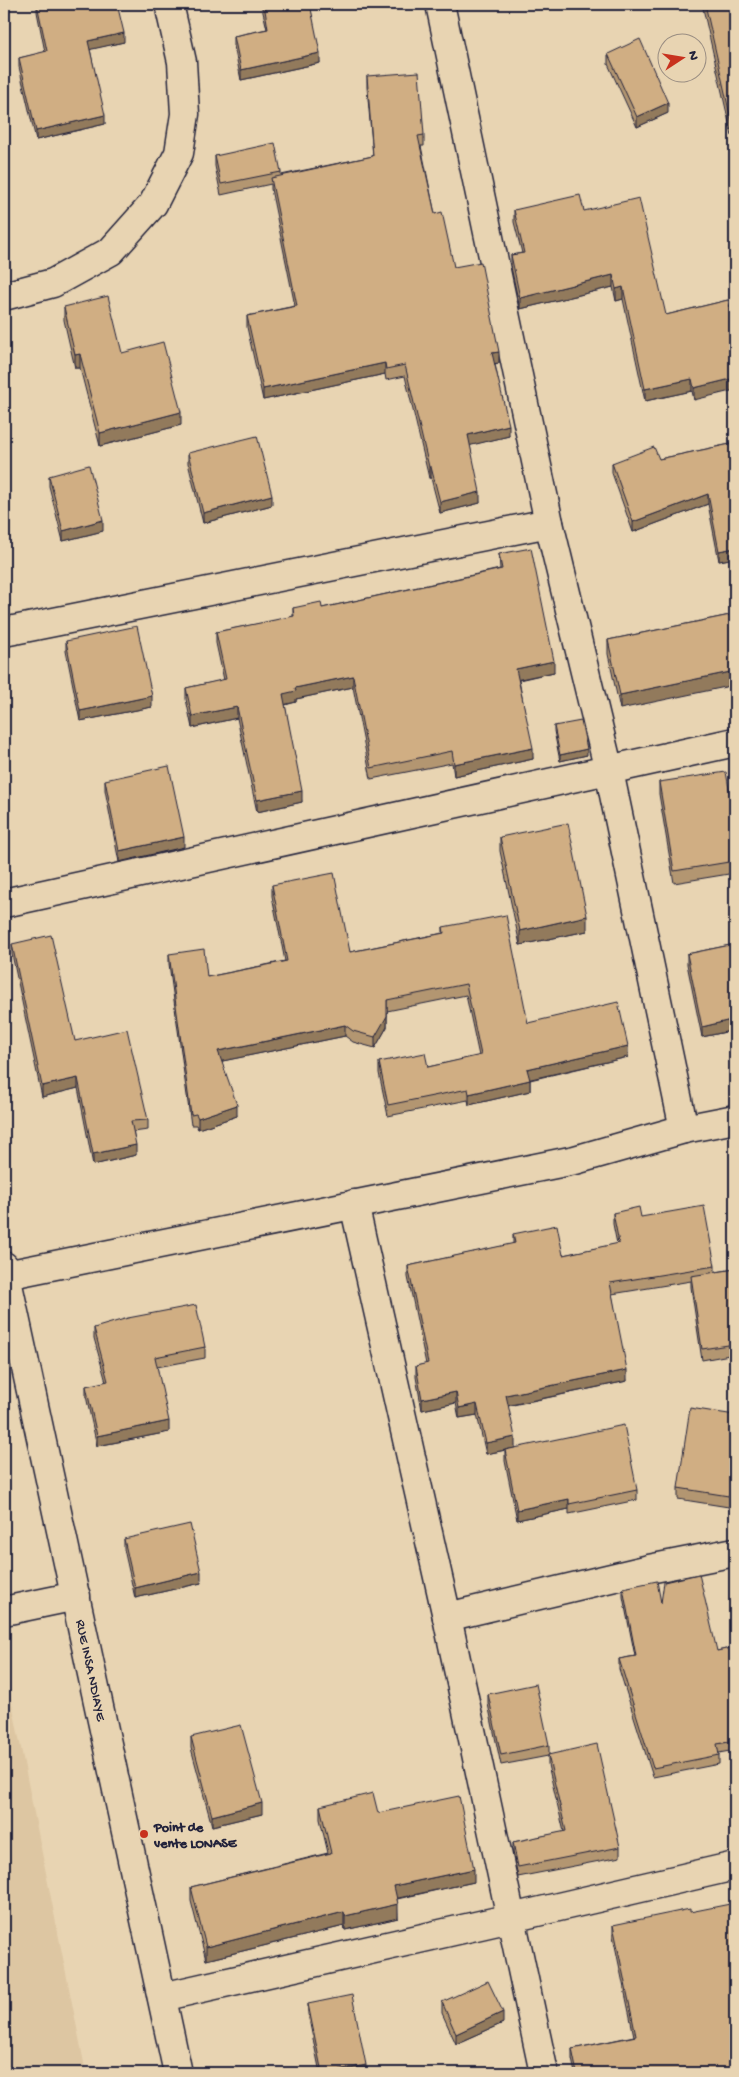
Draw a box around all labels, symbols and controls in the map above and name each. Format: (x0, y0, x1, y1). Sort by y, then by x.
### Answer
north arrow (656, 32, 706, 82)
text: N (683, 50, 702, 62)
street label: RUE INSA NDIAYE (71, 1618, 109, 1724)
place label: Point de vente LONASE (153, 1820, 238, 1853)
marker: Point de vente LONASE (138, 1828, 150, 1840)

